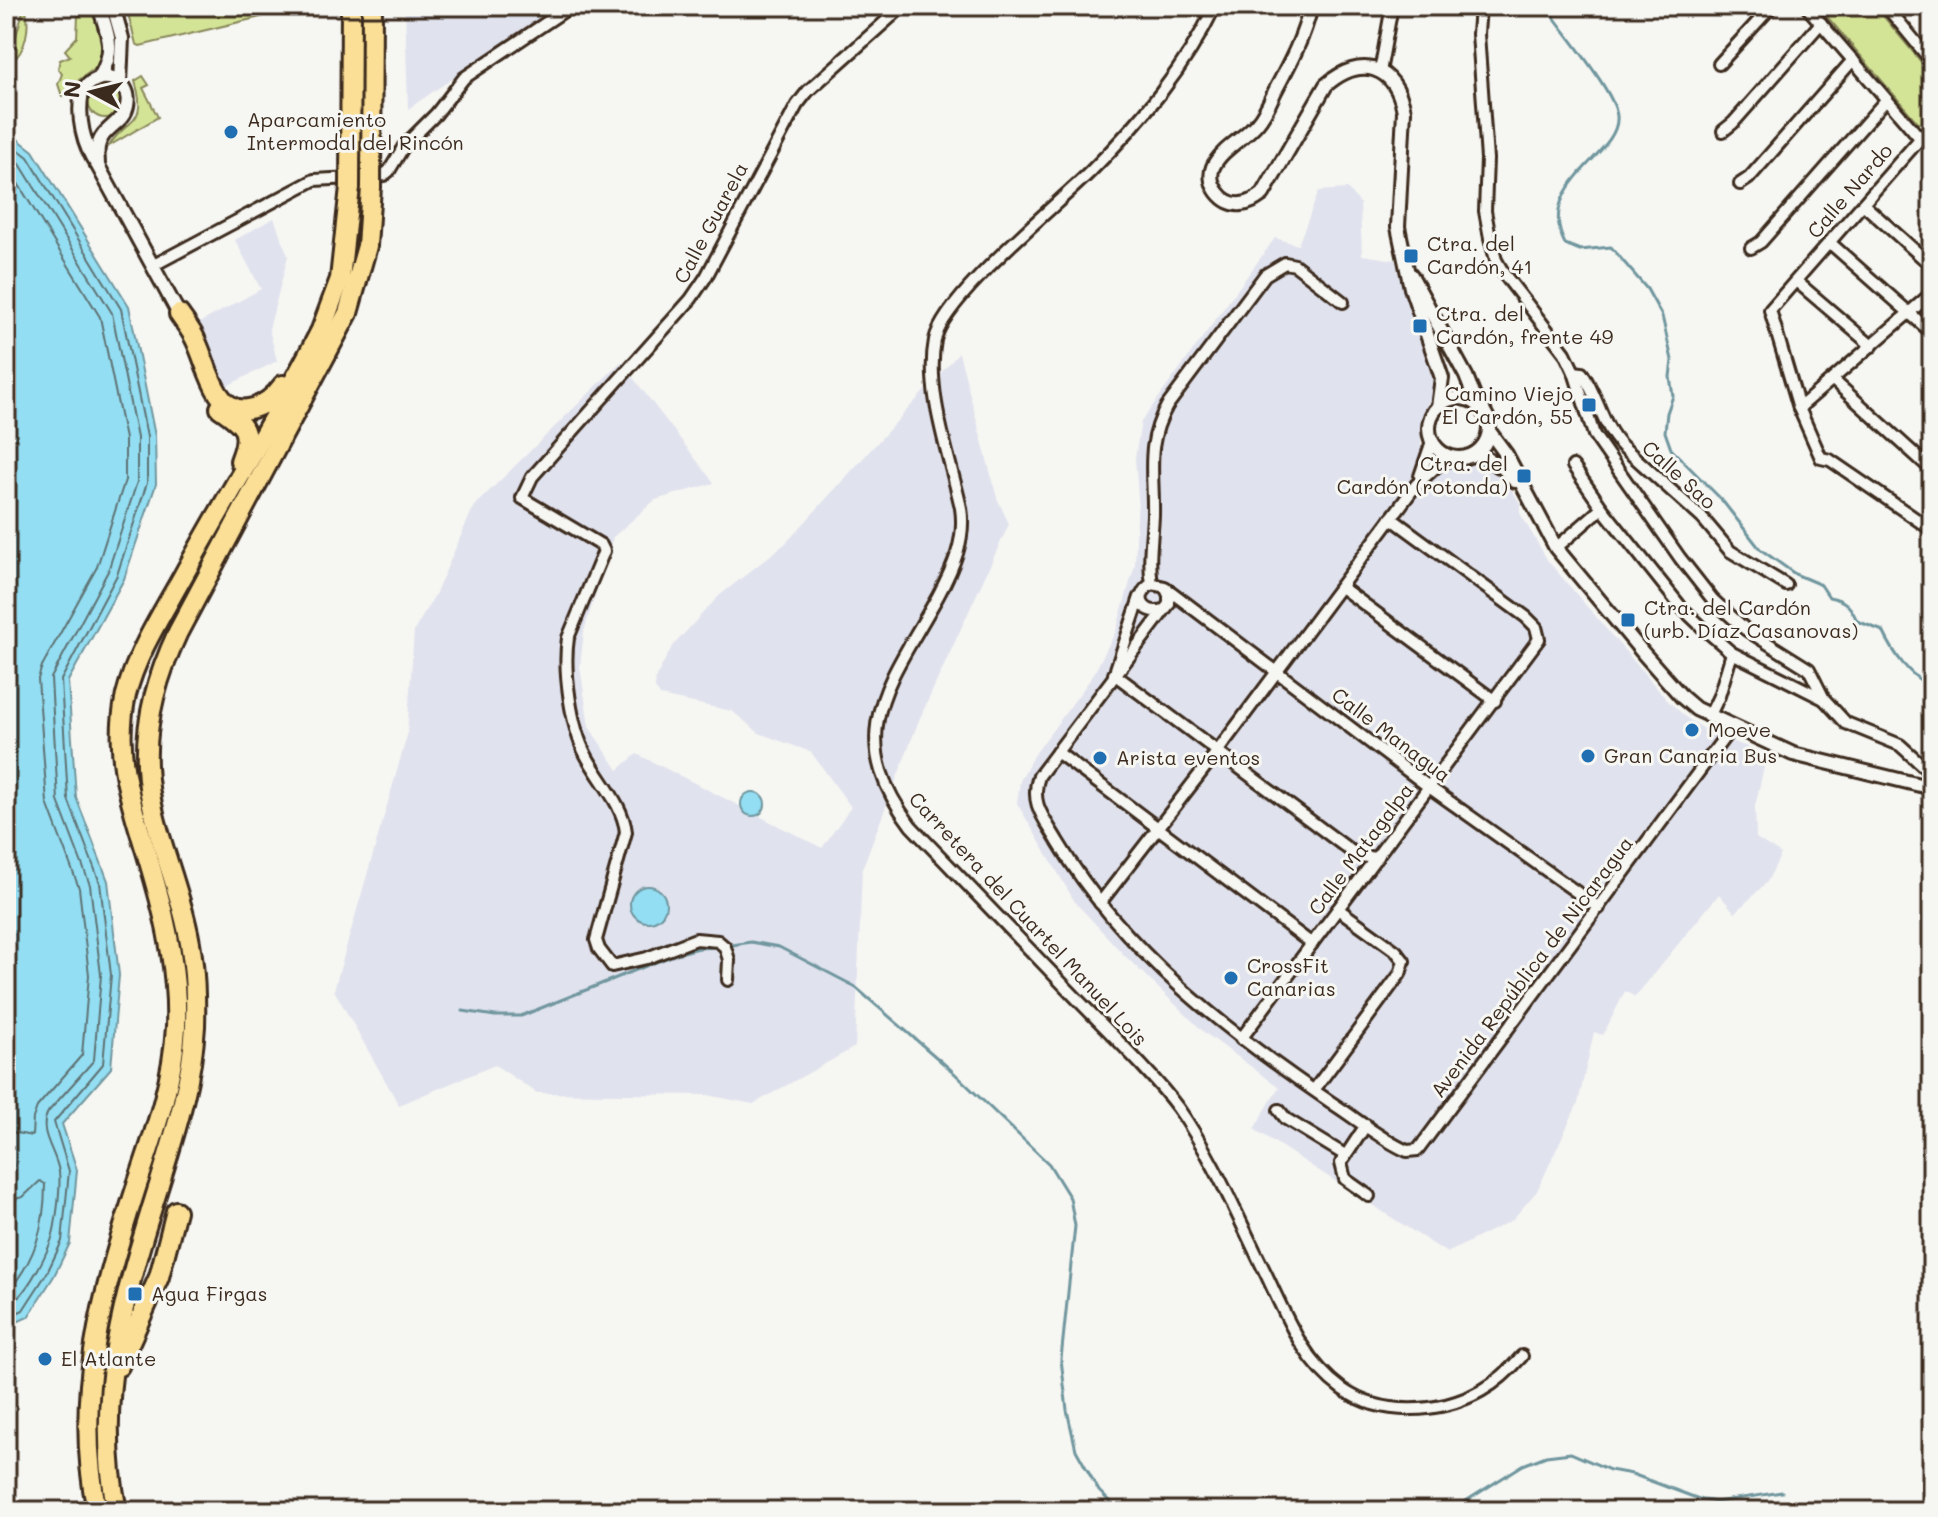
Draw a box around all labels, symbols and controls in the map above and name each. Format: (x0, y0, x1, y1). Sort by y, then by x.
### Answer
north arrow (52, 52, 132, 132)
text: N (56, 79, 87, 100)
place label: Aparcamiento Intermodal del Rincón (247, 106, 464, 155)
marker: Aparcamiento Intermodal del Rincón (222, 123, 240, 141)
street label: Calle Nardo (1801, 137, 1898, 243)
street label: Calle Guarela (667, 157, 753, 288)
place label: Ctra. del Cardón, 41 (1427, 230, 1532, 279)
marker: Ctra. del Cardón, 41 (1402, 247, 1420, 265)
place label: Ctra. del Cardón, frente 49 (1436, 300, 1613, 349)
marker: Ctra. del Cardón, frente 49 (1411, 317, 1429, 335)
place label: Camino Viejo El Cardón, 55 (1442, 380, 1573, 429)
marker: Camino Viejo El Cardón, 55 (1580, 396, 1598, 414)
street label: Calle Sao (1637, 434, 1722, 515)
place label: Ctra. del Cardón (rotonda) (1337, 450, 1508, 499)
marker: Ctra. del Cardón (rotonda) (1515, 467, 1533, 485)
place label: Ctra. del Cardón (urb. Díaz Casanovas) (1644, 594, 1858, 643)
marker: Ctra. del Cardón (urb. Díaz Casanovas) (1619, 611, 1637, 629)
street label: Calle Managua (1327, 681, 1456, 787)
place label: Moeve (1708, 716, 1771, 742)
marker: Moeve (1683, 721, 1701, 739)
place label: Gran Canaria Bus (1604, 742, 1777, 768)
place label: Arista eventos (1116, 744, 1260, 770)
marker: Gran Canaria Bus (1579, 747, 1597, 765)
marker: Arista eventos (1091, 749, 1109, 767)
street label: Calle Matagalpa (1302, 777, 1418, 920)
street label: Carretera del Cuartel Manuel Lois (904, 786, 1154, 1051)
street label: Avenida República de Nicaragua (1424, 831, 1638, 1102)
place label: CrossFit Canarias (1247, 952, 1336, 1001)
marker: CrossFit Canarias (1222, 969, 1240, 987)
place label: Agua Firgas (151, 1280, 267, 1306)
marker: Agua Firgas (126, 1285, 144, 1303)
place label: El Atlante (61, 1345, 156, 1371)
marker: El Atlante (36, 1350, 54, 1368)

